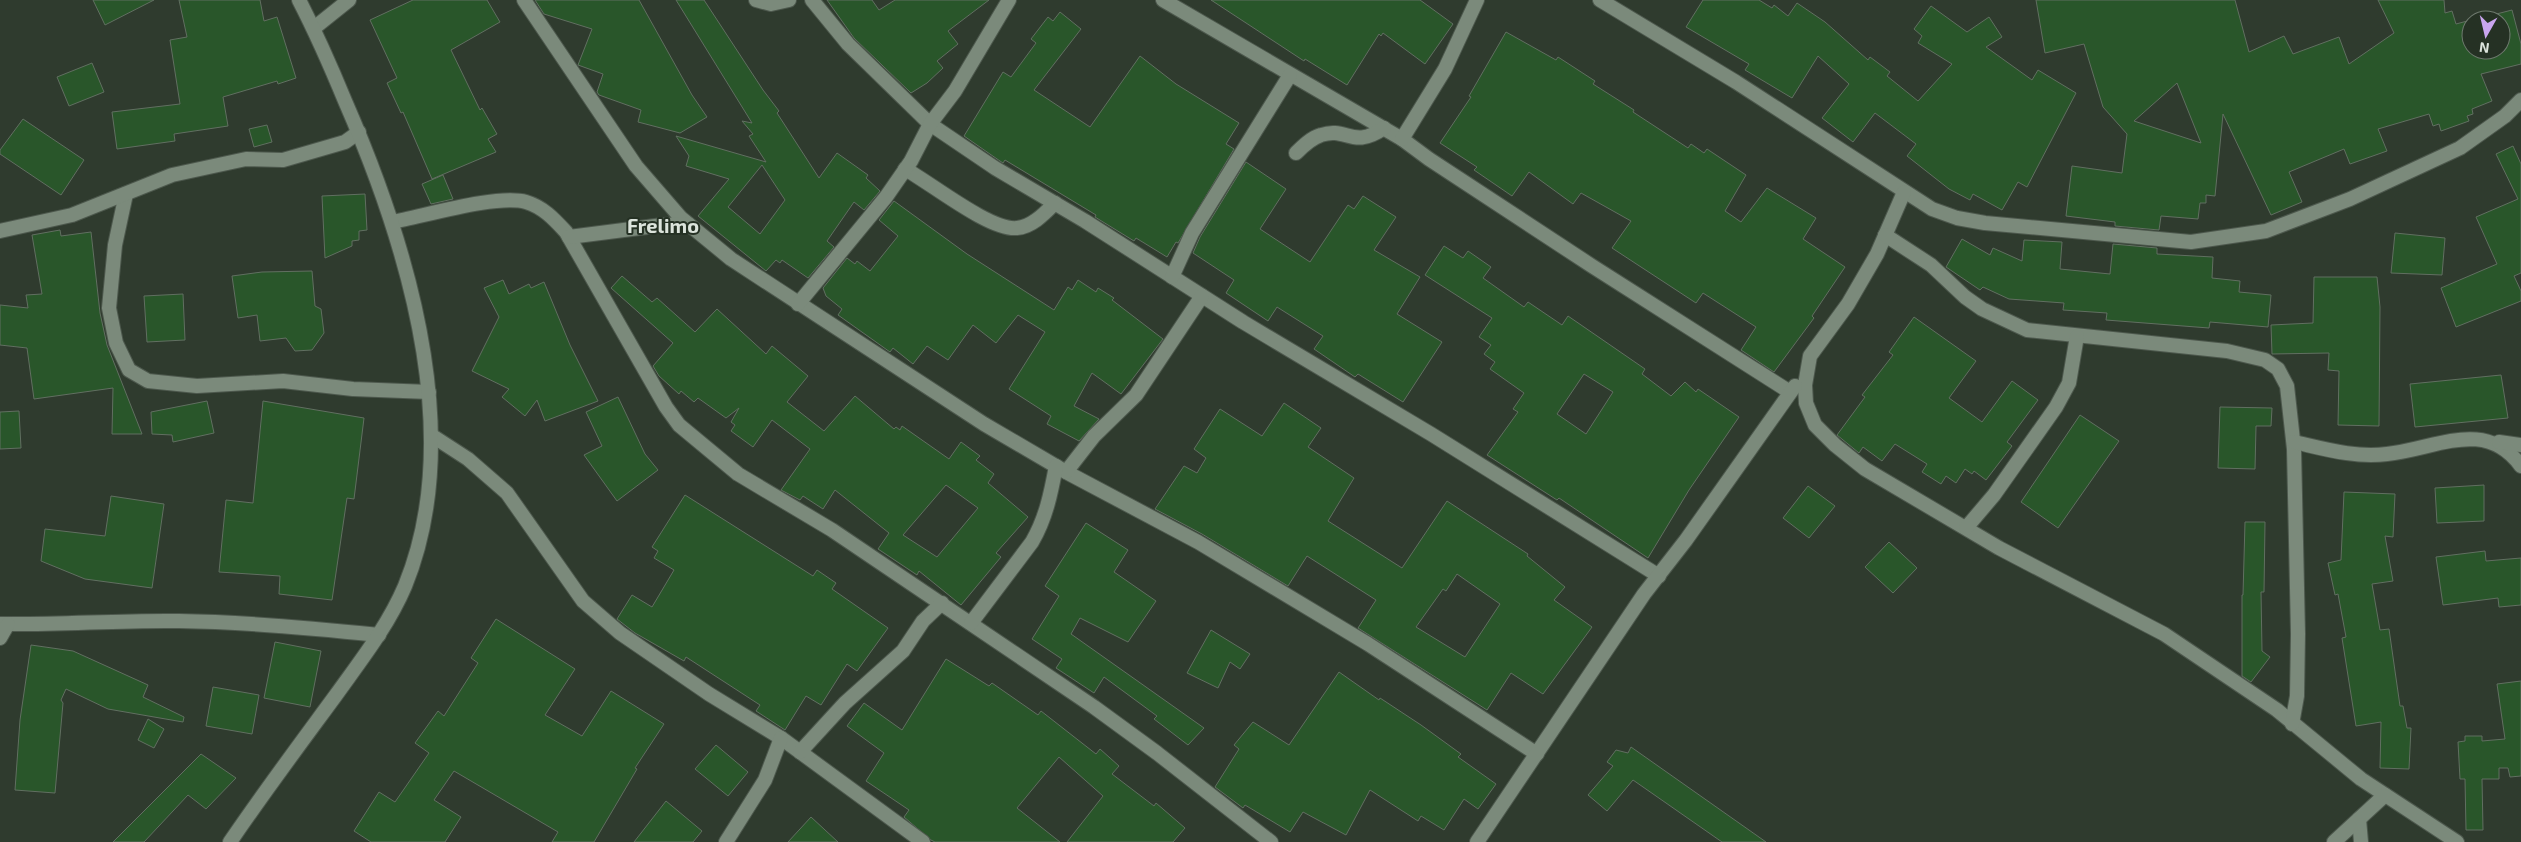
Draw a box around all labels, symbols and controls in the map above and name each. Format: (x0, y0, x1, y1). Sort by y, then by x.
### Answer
north arrow (2461, 10, 2511, 60)
text: N (2478, 39, 2490, 57)
district label: Frelimo (627, 213, 699, 237)

